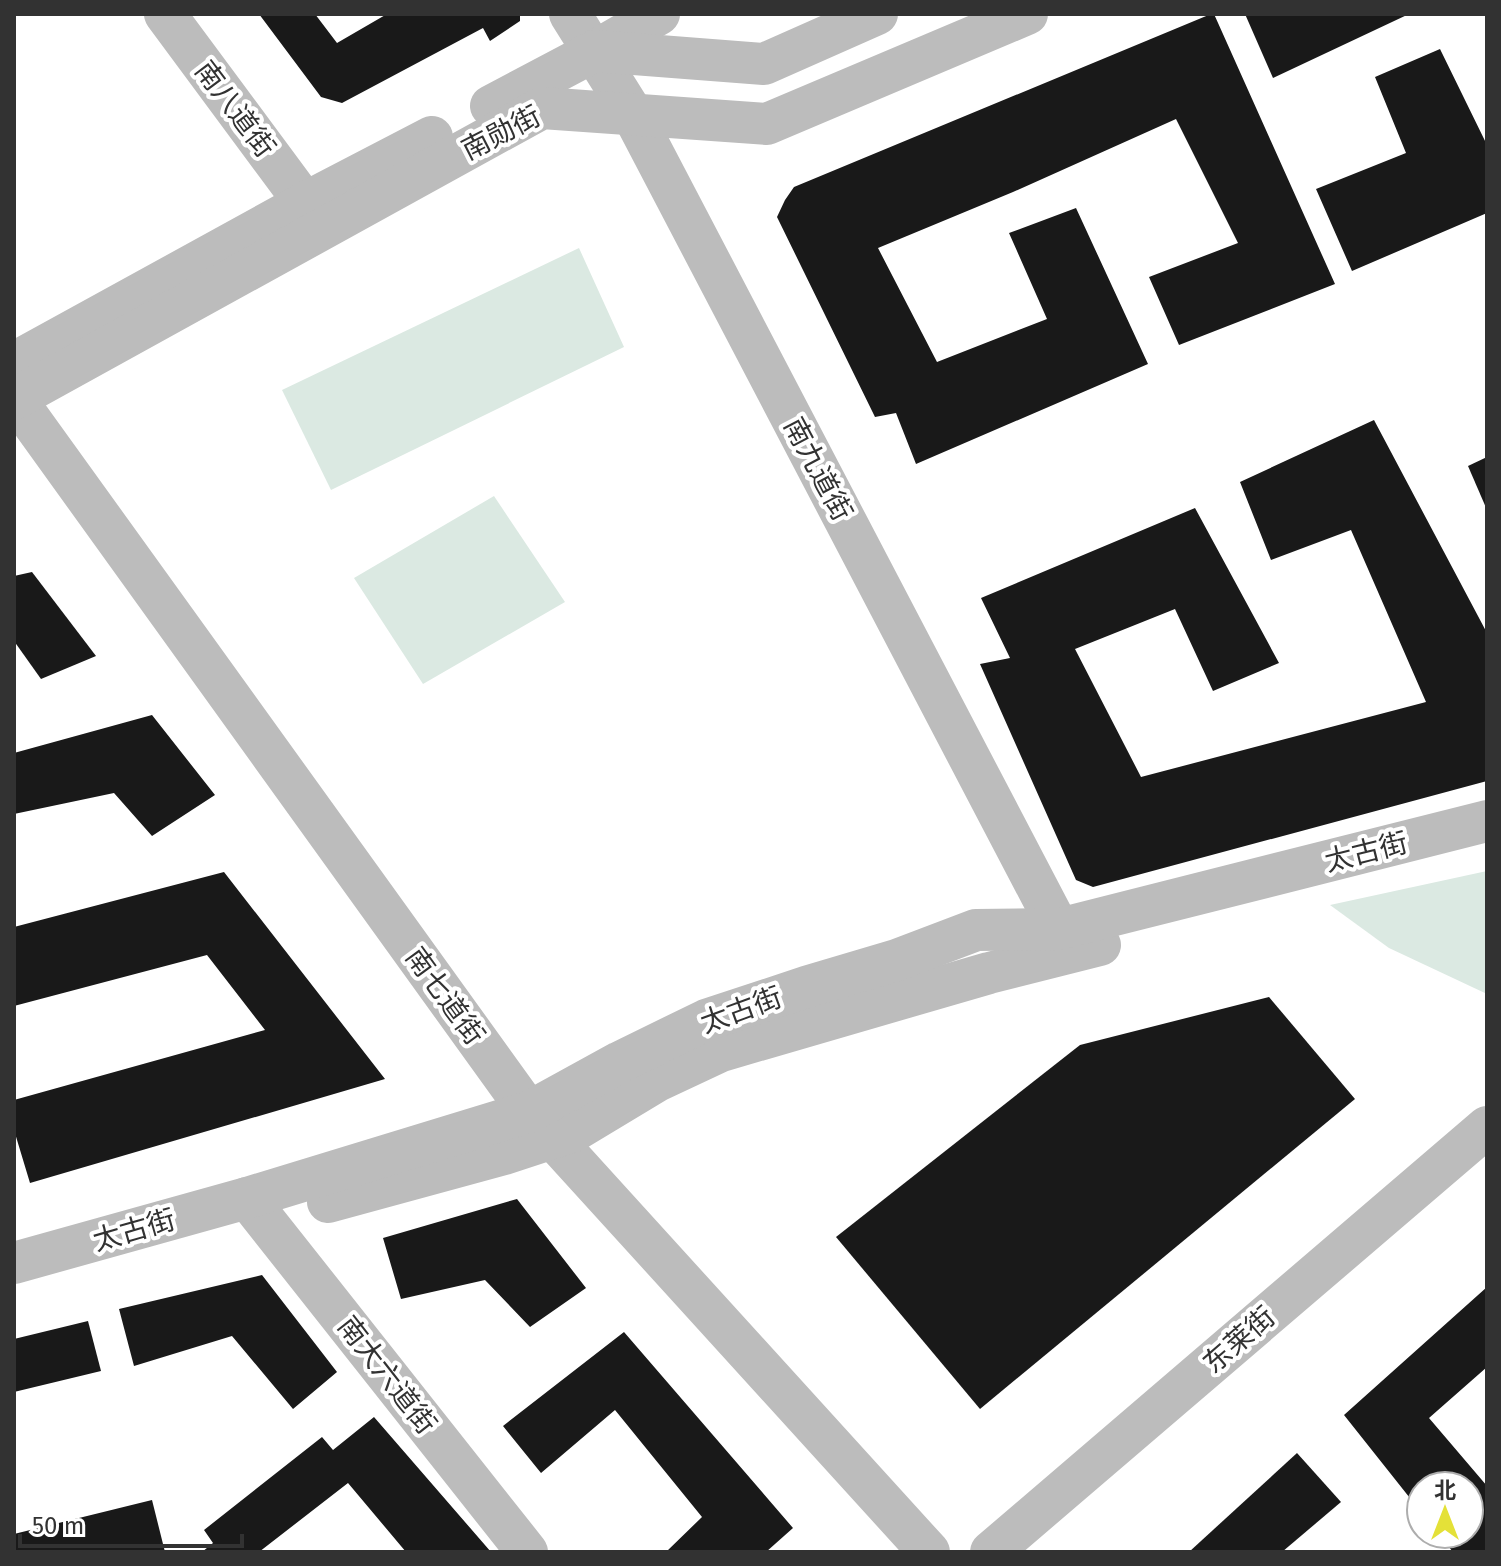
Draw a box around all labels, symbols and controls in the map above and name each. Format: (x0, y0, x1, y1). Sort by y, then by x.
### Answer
street label: 南八道街 (188, 54, 282, 164)
street label: 南勋街 (456, 99, 546, 167)
street label: 南九道街 (777, 412, 859, 526)
street label: 太古街 (1321, 826, 1411, 878)
street label: 南七道街 (399, 941, 491, 1051)
street label: 太古街 (696, 980, 786, 1040)
street label: 太古街 (89, 1203, 179, 1257)
street label: 东莱街 (1196, 1300, 1282, 1380)
street label: 南大六道街 (331, 1310, 443, 1440)
north arrow (1405, 1470, 1485, 1550)
text: 北 (1434, 1477, 1456, 1504)
scale bar (20, 1498, 242, 1548)
text: 50 m (32, 1512, 84, 1540)

